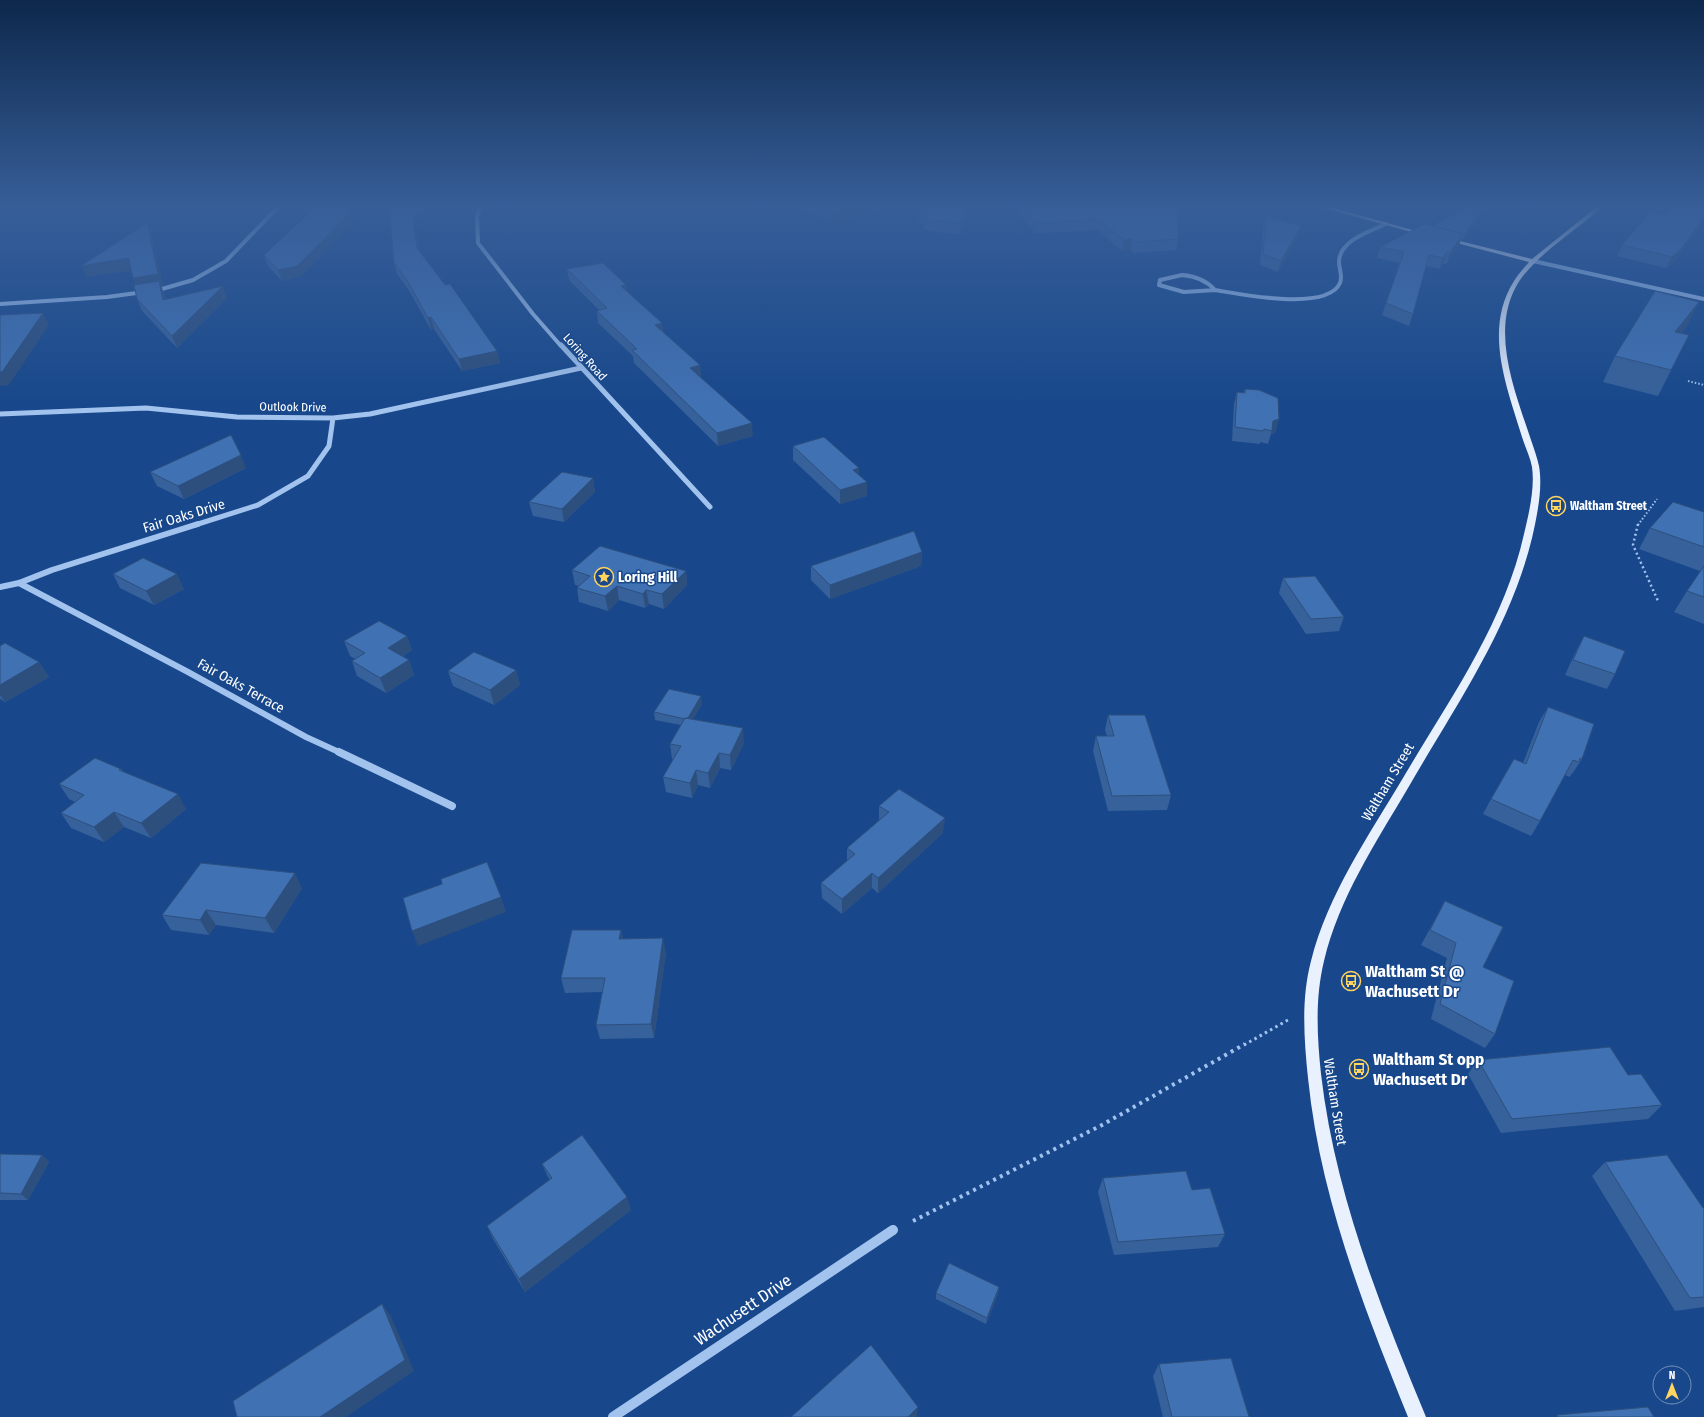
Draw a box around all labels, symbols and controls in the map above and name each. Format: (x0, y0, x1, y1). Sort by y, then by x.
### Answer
street label: Loring Road (560, 331, 610, 383)
street label: Outlook Drive (259, 399, 327, 415)
street label: Fair Oaks Drive (141, 495, 227, 537)
bus stop icon: Waltham Street (1545, 495, 1567, 517)
place label: Waltham Street (1570, 499, 1648, 513)
place icon: Loring Hill (593, 566, 615, 588)
place label: Loring Hill (618, 569, 678, 586)
street label: Fair Oaks Terrace (195, 655, 287, 717)
street label: Waltham Street (1358, 740, 1418, 824)
place label: Waltham St @ Wachusett Dr (1365, 961, 1464, 1002)
bus stop icon: Waltham St @ Wachusett Dr (1340, 970, 1362, 992)
place label: Waltham St opp Wachusett Dr (1373, 1049, 1484, 1090)
street label: Waltham Street (1320, 1057, 1350, 1147)
bus stop icon: Waltham St opp Wachusett Dr (1348, 1058, 1370, 1080)
street label: Wachusett Drive (691, 1270, 795, 1350)
north arrow (1652, 1365, 1692, 1405)
text: N (1669, 1369, 1675, 1382)

